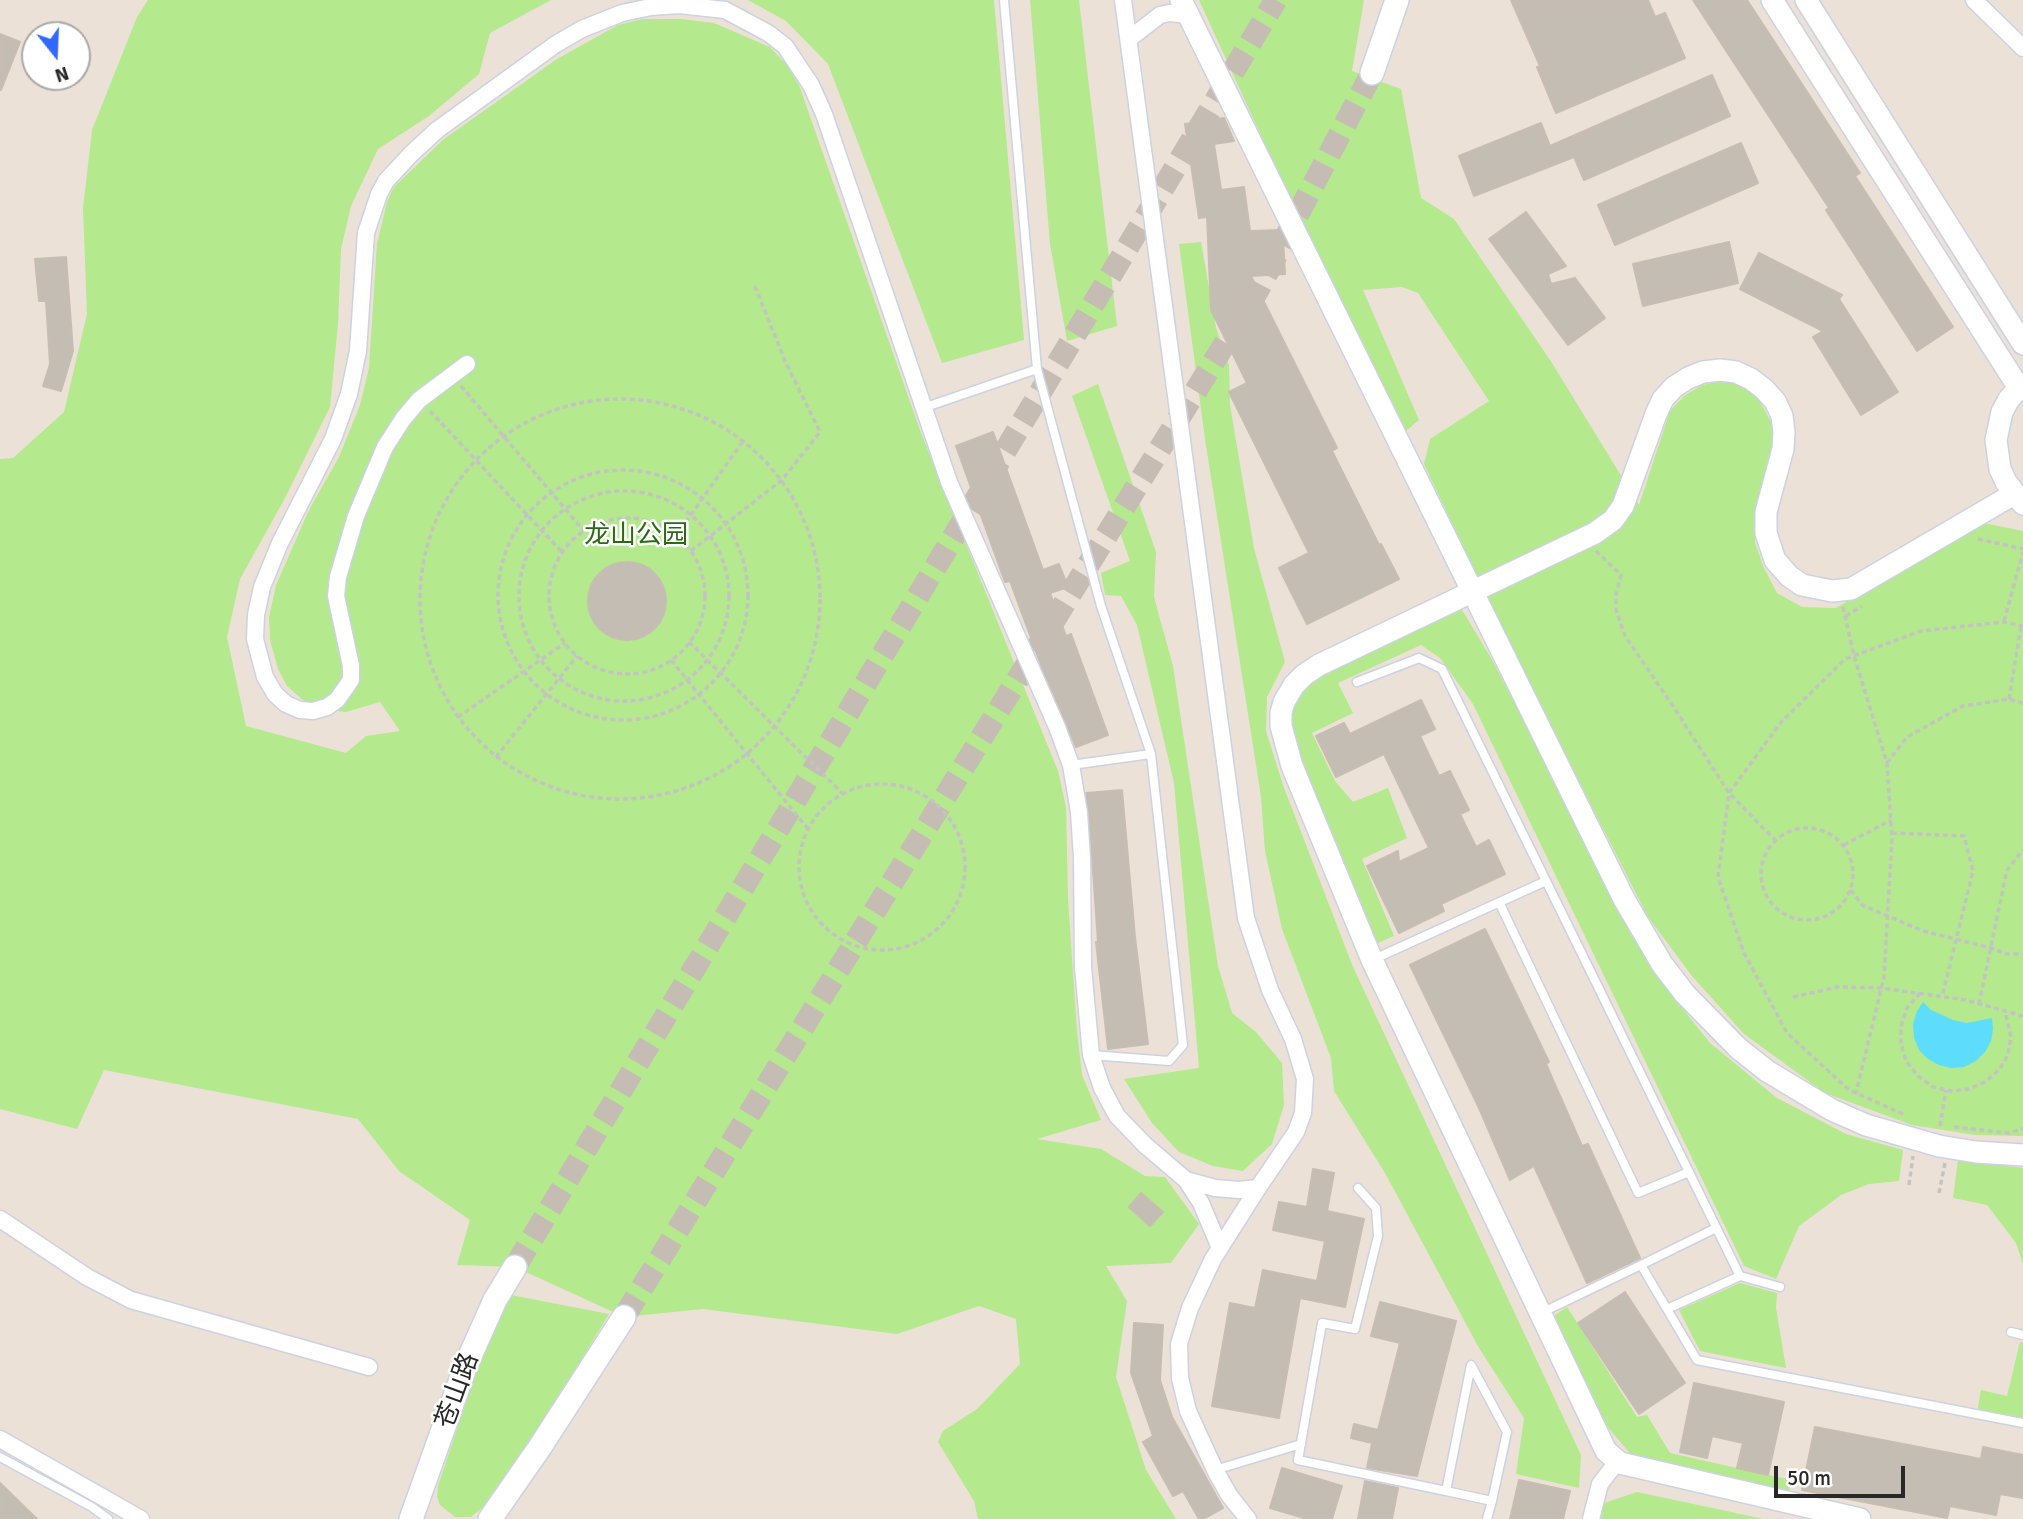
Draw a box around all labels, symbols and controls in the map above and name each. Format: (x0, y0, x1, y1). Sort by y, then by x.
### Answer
north arrow (21, 21, 91, 91)
text: N (52, 61, 72, 88)
park label: 龙山公园 (584, 520, 688, 552)
street label: 苍山路 (430, 1349, 486, 1433)
scale bar (1778, 1452, 1909, 1496)
text: 50 m (1787, 1465, 1831, 1491)

